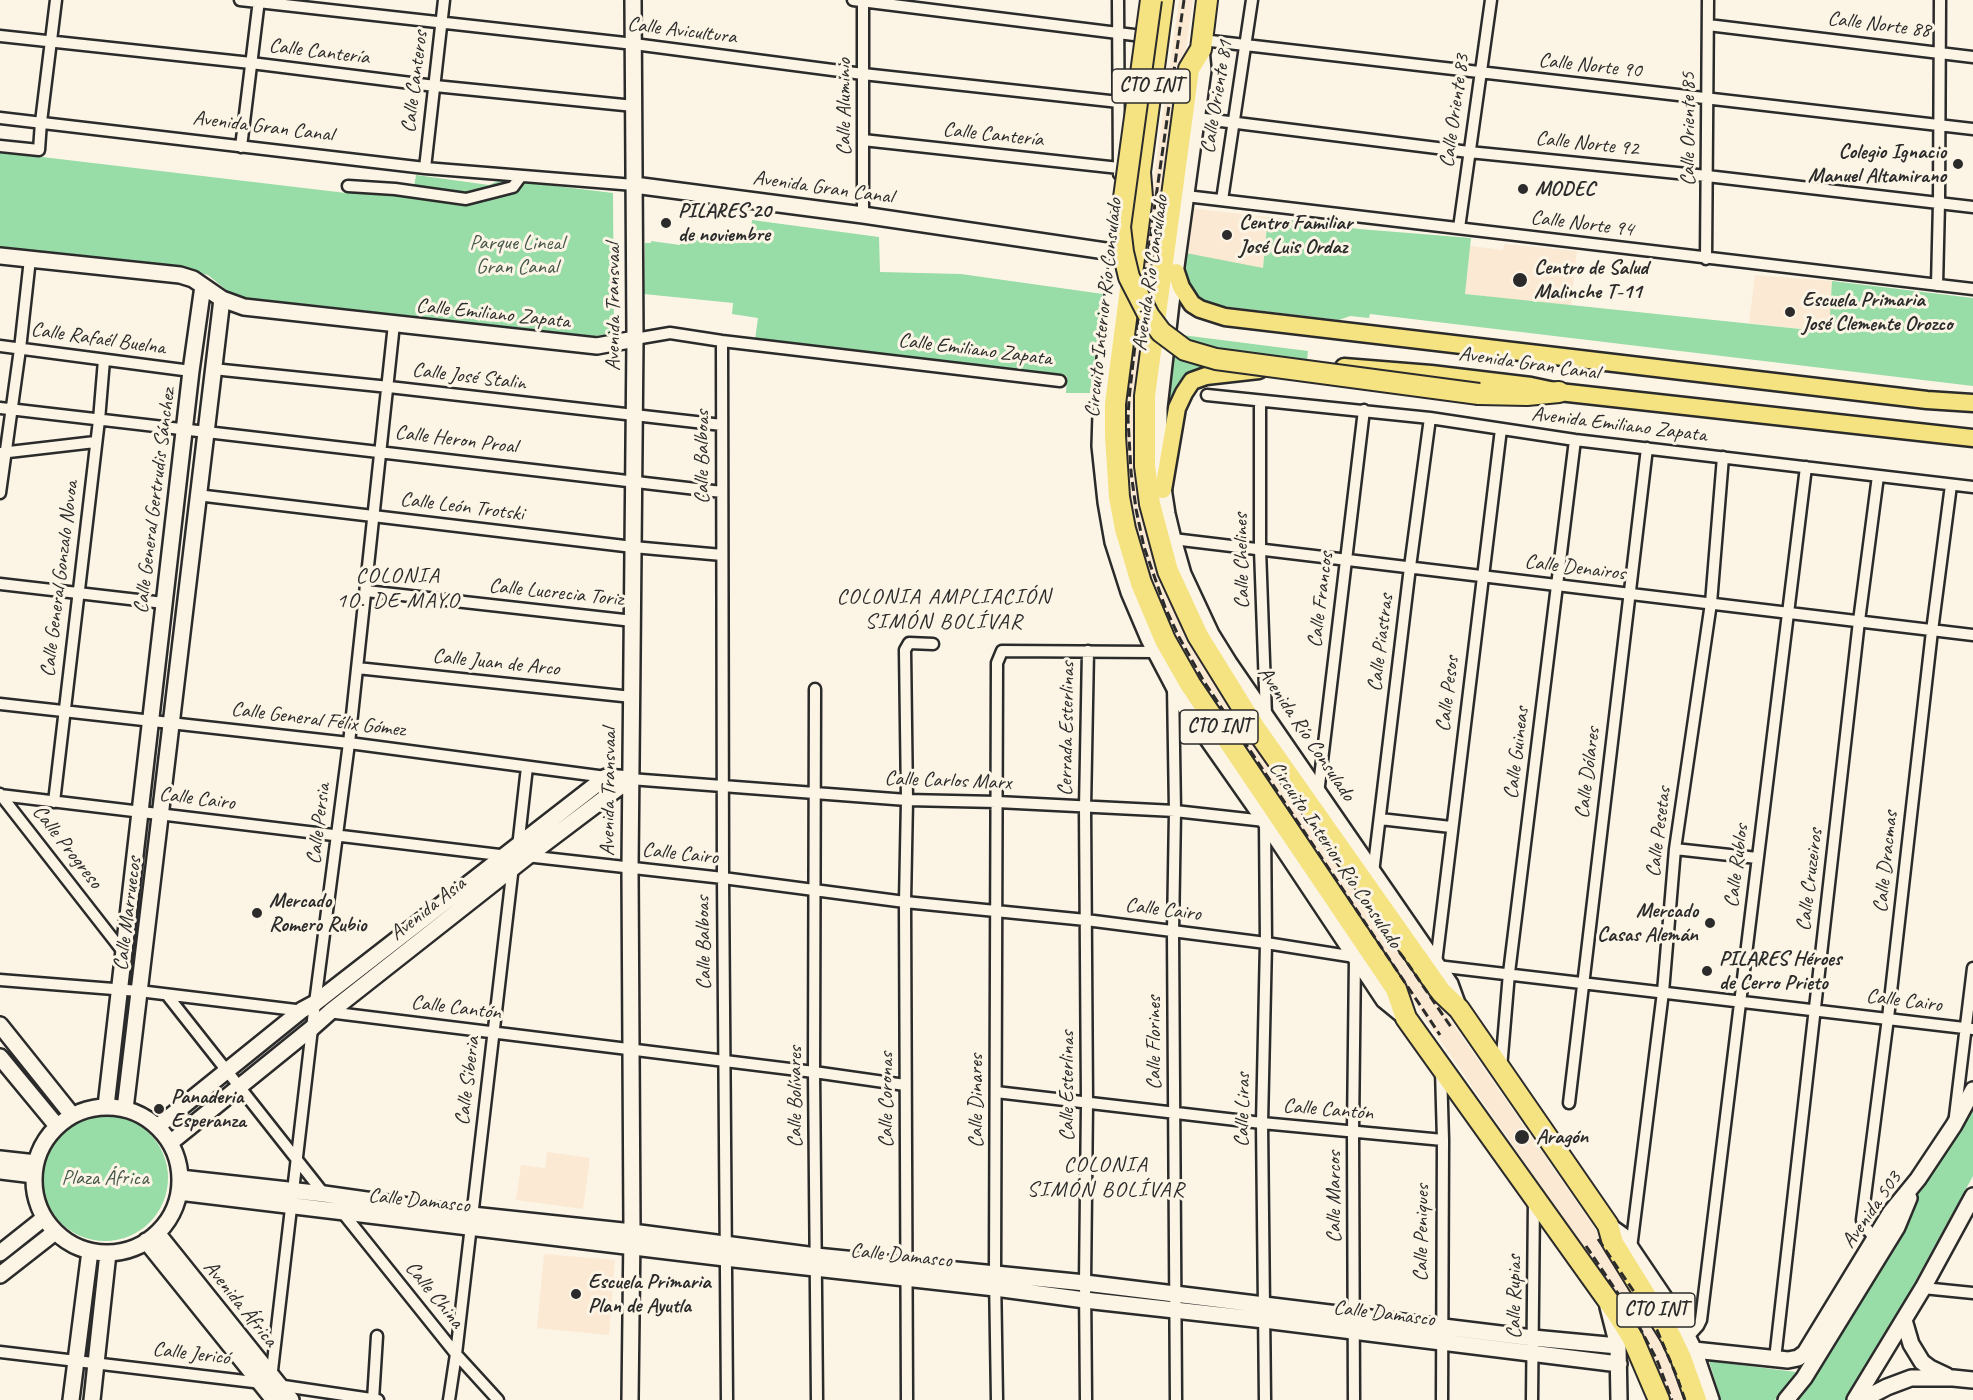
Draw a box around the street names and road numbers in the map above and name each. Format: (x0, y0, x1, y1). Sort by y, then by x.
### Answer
street label: Calle Norte 88 (1826, 6, 1932, 44)
street label: Calle Avicultura (626, 12, 738, 50)
street label: Calle Canteros (396, 30, 434, 134)
street label: Calle Cantería (267, 33, 371, 71)
street label: Calle Oriente 81 (1196, 39, 1238, 155)
street label: Calle Norte 90 (1537, 48, 1643, 84)
street label: Calle Oriente 83 (1435, 53, 1475, 169)
street label: Calle Aluminio (831, 58, 857, 156)
road number: CTO INT (1112, 69, 1190, 103)
street label: Calle Oriente 85 (1675, 72, 1701, 186)
street label: Avenida Gran Canal (191, 106, 335, 148)
street label: Calle Cantería (941, 117, 1045, 153)
street label: Calle Norte 92 (1534, 126, 1640, 162)
street label: Avenida Gran Canal (751, 166, 895, 210)
street label: Avenida Río Consulado (1128, 194, 1174, 352)
street label: Circuito Interior Río Consulado (1080, 197, 1128, 419)
street label: Calle Norte 94 (1529, 205, 1635, 243)
street label: Avenida Transvaal (600, 243, 626, 371)
street label: Calle Emiliano Zapata (415, 293, 571, 335)
street label: Calle Rafaél Buelna (29, 317, 167, 361)
street label: Calle Emiliano Zapata (897, 328, 1053, 372)
street label: Avenida Gran Canal (1457, 342, 1601, 386)
street label: Calle José Stalin (411, 358, 527, 396)
street label: Calle General Gertrudis Sánchez (129, 387, 181, 615)
street label: Avenida Emiliano Zapata (1530, 402, 1708, 448)
street label: Calle Balboas (689, 410, 715, 504)
street label: Calle Heron Proal (393, 420, 519, 460)
street label: Calle General Gonzalo Novoa (35, 479, 85, 679)
street label: Calle León Trotski (399, 487, 525, 527)
street label: Calle Chelines (1229, 513, 1255, 609)
street label: Calle Denairos (1523, 549, 1627, 587)
street label: Calle Francos (1303, 551, 1339, 649)
street label: Calle Lucrecia Toriz (488, 573, 624, 613)
street label: Calle Piastras (1363, 593, 1399, 693)
street label: Calle Juan de Arco (431, 644, 561, 682)
street label: Calle Pesos (1431, 655, 1465, 733)
street label: Cerrada Esterlinas (1053, 662, 1081, 796)
street label: Avenida Río Consulado (1252, 662, 1360, 806)
street label: Calle General Félix Gómez (230, 697, 406, 743)
street label: Calle Guineas (1499, 705, 1535, 801)
road number: CTO INT (1180, 710, 1258, 744)
street label: Calle Dólares (1570, 726, 1606, 820)
street label: Avenida Transvaal (595, 728, 623, 856)
street label: Circuito Interior Río Consulado (1263, 757, 1407, 953)
street label: Calle Carlos Marx (884, 766, 1012, 796)
street label: Calle Cairo (158, 782, 236, 816)
street label: Calle Persia (302, 782, 336, 866)
street label: Calle Pesetas (1641, 785, 1677, 879)
street label: Calle Progreso (27, 800, 107, 894)
street label: Calle Dracmas (1868, 810, 1904, 914)
street label: Calle Rublos (1719, 823, 1755, 909)
street label: Calle Cruzeiros (1791, 827, 1829, 933)
street label: Calle Cairo (641, 837, 719, 871)
street label: Calle Marruecos (109, 856, 147, 972)
street label: Avenida Asia (385, 872, 471, 946)
street label: Calle Cairo (1124, 893, 1202, 927)
street label: Calle Balboas (691, 896, 717, 990)
street label: Calle Cairo (1865, 984, 1943, 1018)
street label: Calle Cantón (410, 990, 502, 1026)
street label: Calle Florines (1141, 996, 1167, 1090)
street label: Calle Esterlinas (1054, 1031, 1080, 1141)
street label: Calle Siberia (450, 1035, 486, 1127)
street label: Calle Bolívares (782, 1046, 808, 1148)
street label: Calle Coronas (873, 1052, 899, 1148)
street label: Calle Dinares (963, 1054, 989, 1148)
street label: Calle Liras (1230, 1073, 1256, 1147)
street label: Calle Cantón (1282, 1094, 1374, 1126)
street label: Calle Marcos (1321, 1151, 1347, 1243)
street label: Avenida 503 (1836, 1167, 1908, 1253)
street label: Calle Damasco (367, 1183, 471, 1219)
street label: Calle Peniques (1409, 1184, 1435, 1282)
street label: Calle Damasco (849, 1238, 953, 1274)
street label: Calle Rupias (1501, 1255, 1527, 1339)
street label: Avenida África (198, 1256, 282, 1352)
street label: Calle China (399, 1256, 469, 1334)
road number: CTO INT (1617, 1293, 1695, 1327)
street label: Calle Damasco (1332, 1295, 1436, 1333)
street label: Calle Jericó (151, 1337, 231, 1371)

